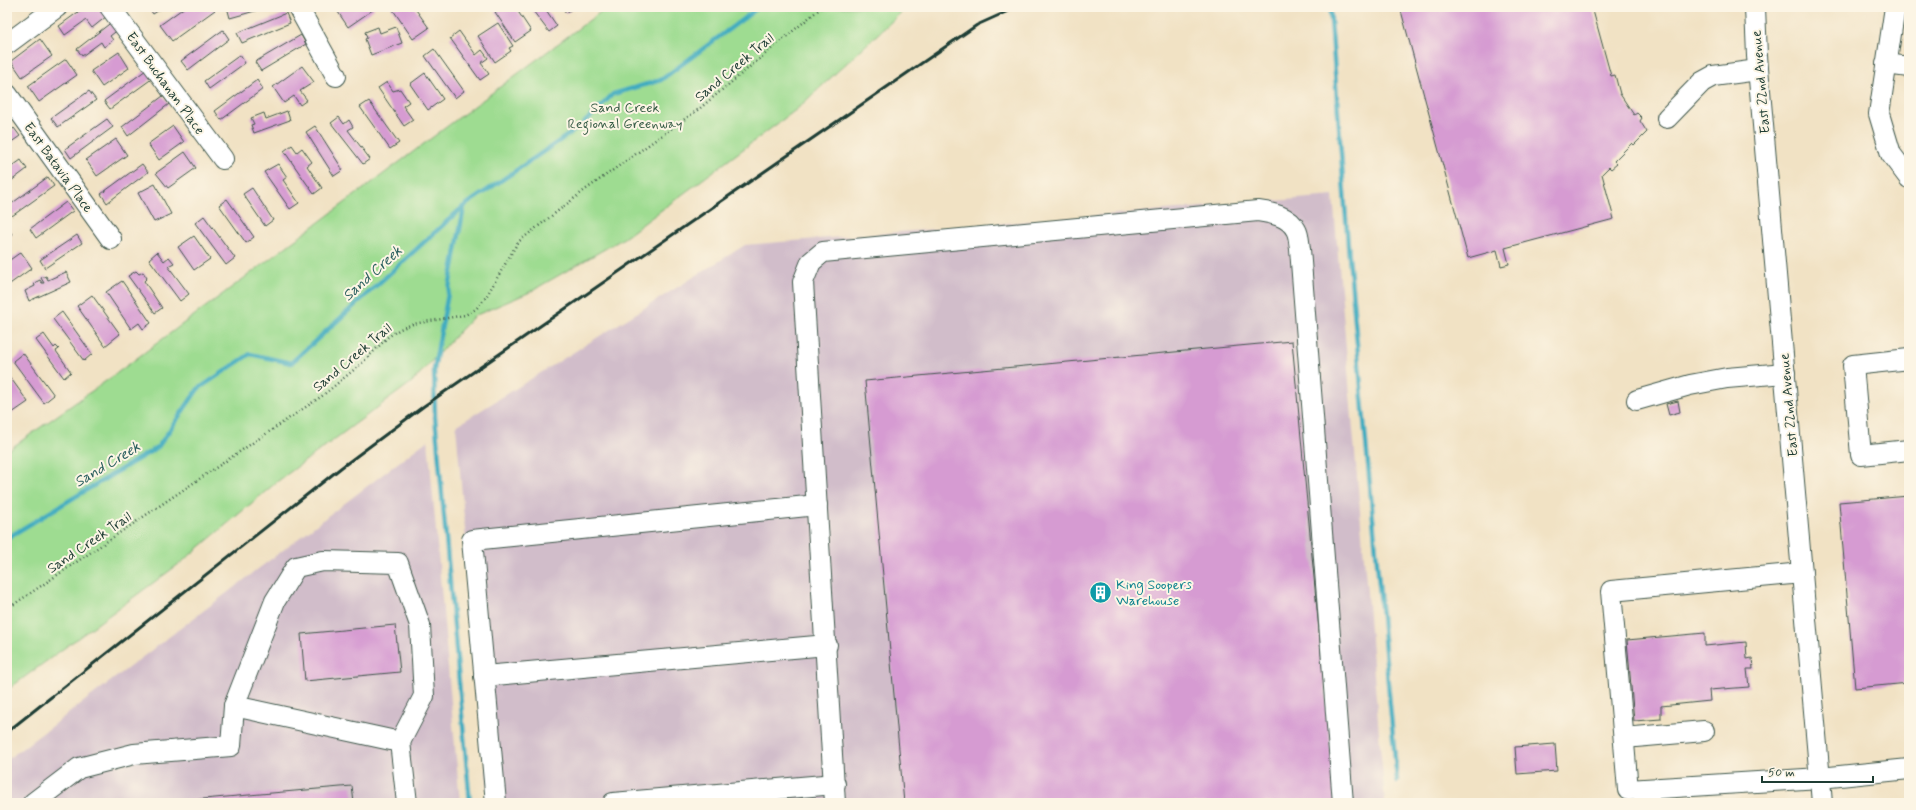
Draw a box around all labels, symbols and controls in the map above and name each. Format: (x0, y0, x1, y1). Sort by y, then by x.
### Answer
street label: East Buchanan Place (122, 29, 209, 138)
street label: Sand Creek Trail (691, 29, 778, 106)
street label: East 22nd Avenue (1748, 29, 1774, 134)
park label: Sand Creek Regional Greenway (568, 99, 682, 135)
street label: East Batavia Place (19, 119, 97, 217)
water label: Sand Creek (339, 241, 407, 306)
street label: Sand Creek Trail (309, 319, 396, 396)
street label: East 22nd Avenue (1776, 352, 1802, 457)
water label: Sand Creek (71, 437, 145, 492)
street label: Sand Creek Trail (44, 508, 135, 578)
place label: King Soopers Warehouse (1116, 576, 1192, 610)
building icon: King Soopers Warehouse (1087, 579, 1113, 605)
scale bar (1762, 758, 1873, 784)
text: 50 m (1768, 765, 1795, 781)

